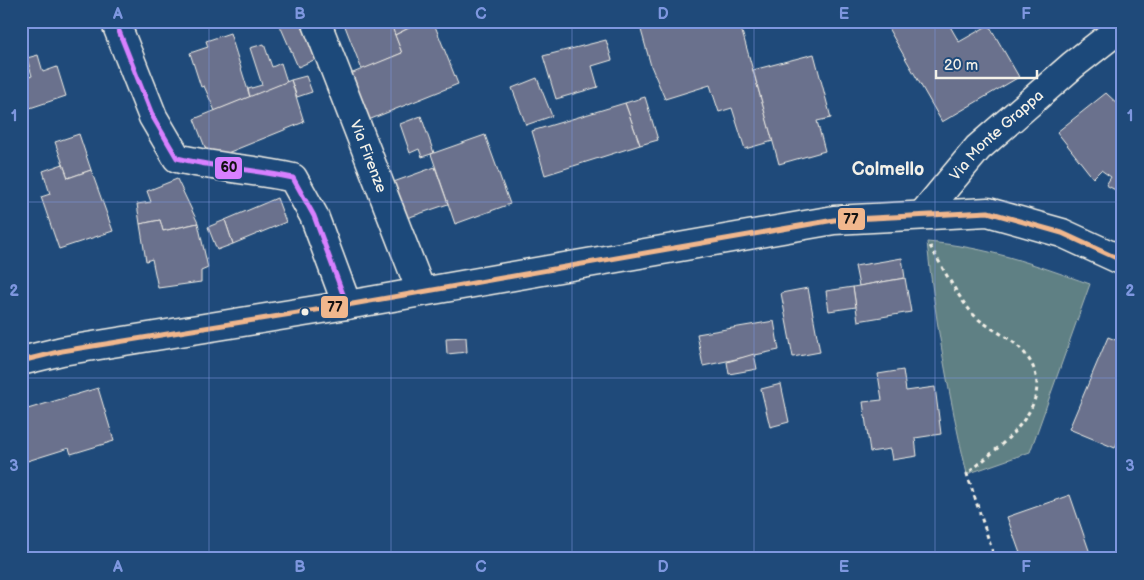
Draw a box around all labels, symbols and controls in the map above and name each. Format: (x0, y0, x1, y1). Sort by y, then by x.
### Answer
text: A (112, 5, 123, 24)
text: B (294, 5, 306, 24)
text: C (475, 5, 487, 24)
text: D (657, 5, 669, 24)
text: E (839, 5, 849, 24)
text: F (1021, 5, 1031, 24)
scale bar (936, 48, 1038, 80)
text: 20 m (944, 56, 978, 75)
street label: Via Monte Grappa (946, 86, 1048, 185)
text: 1 (11, 107, 17, 126)
text: 1 (1127, 107, 1133, 126)
street label: Via Firenze (345, 117, 391, 195)
line badge: 60 (214, 156, 243, 180)
text: 60 (220, 159, 238, 176)
district label: Colmello (852, 159, 924, 180)
line badge: 77 (837, 207, 866, 231)
text: 77 (843, 211, 859, 228)
text: 2 (9, 282, 19, 301)
text: 2 (1125, 282, 1135, 301)
line badge: 77 (320, 295, 349, 319)
text: 77 (327, 299, 343, 316)
unlabelled marker (300, 307, 310, 317)
text: 3 (9, 457, 19, 476)
text: 3 (1125, 457, 1135, 476)
text: A (112, 558, 123, 577)
text: B (294, 558, 306, 577)
text: C (475, 558, 487, 577)
text: D (657, 558, 669, 577)
text: E (839, 558, 849, 577)
text: F (1021, 558, 1031, 577)

